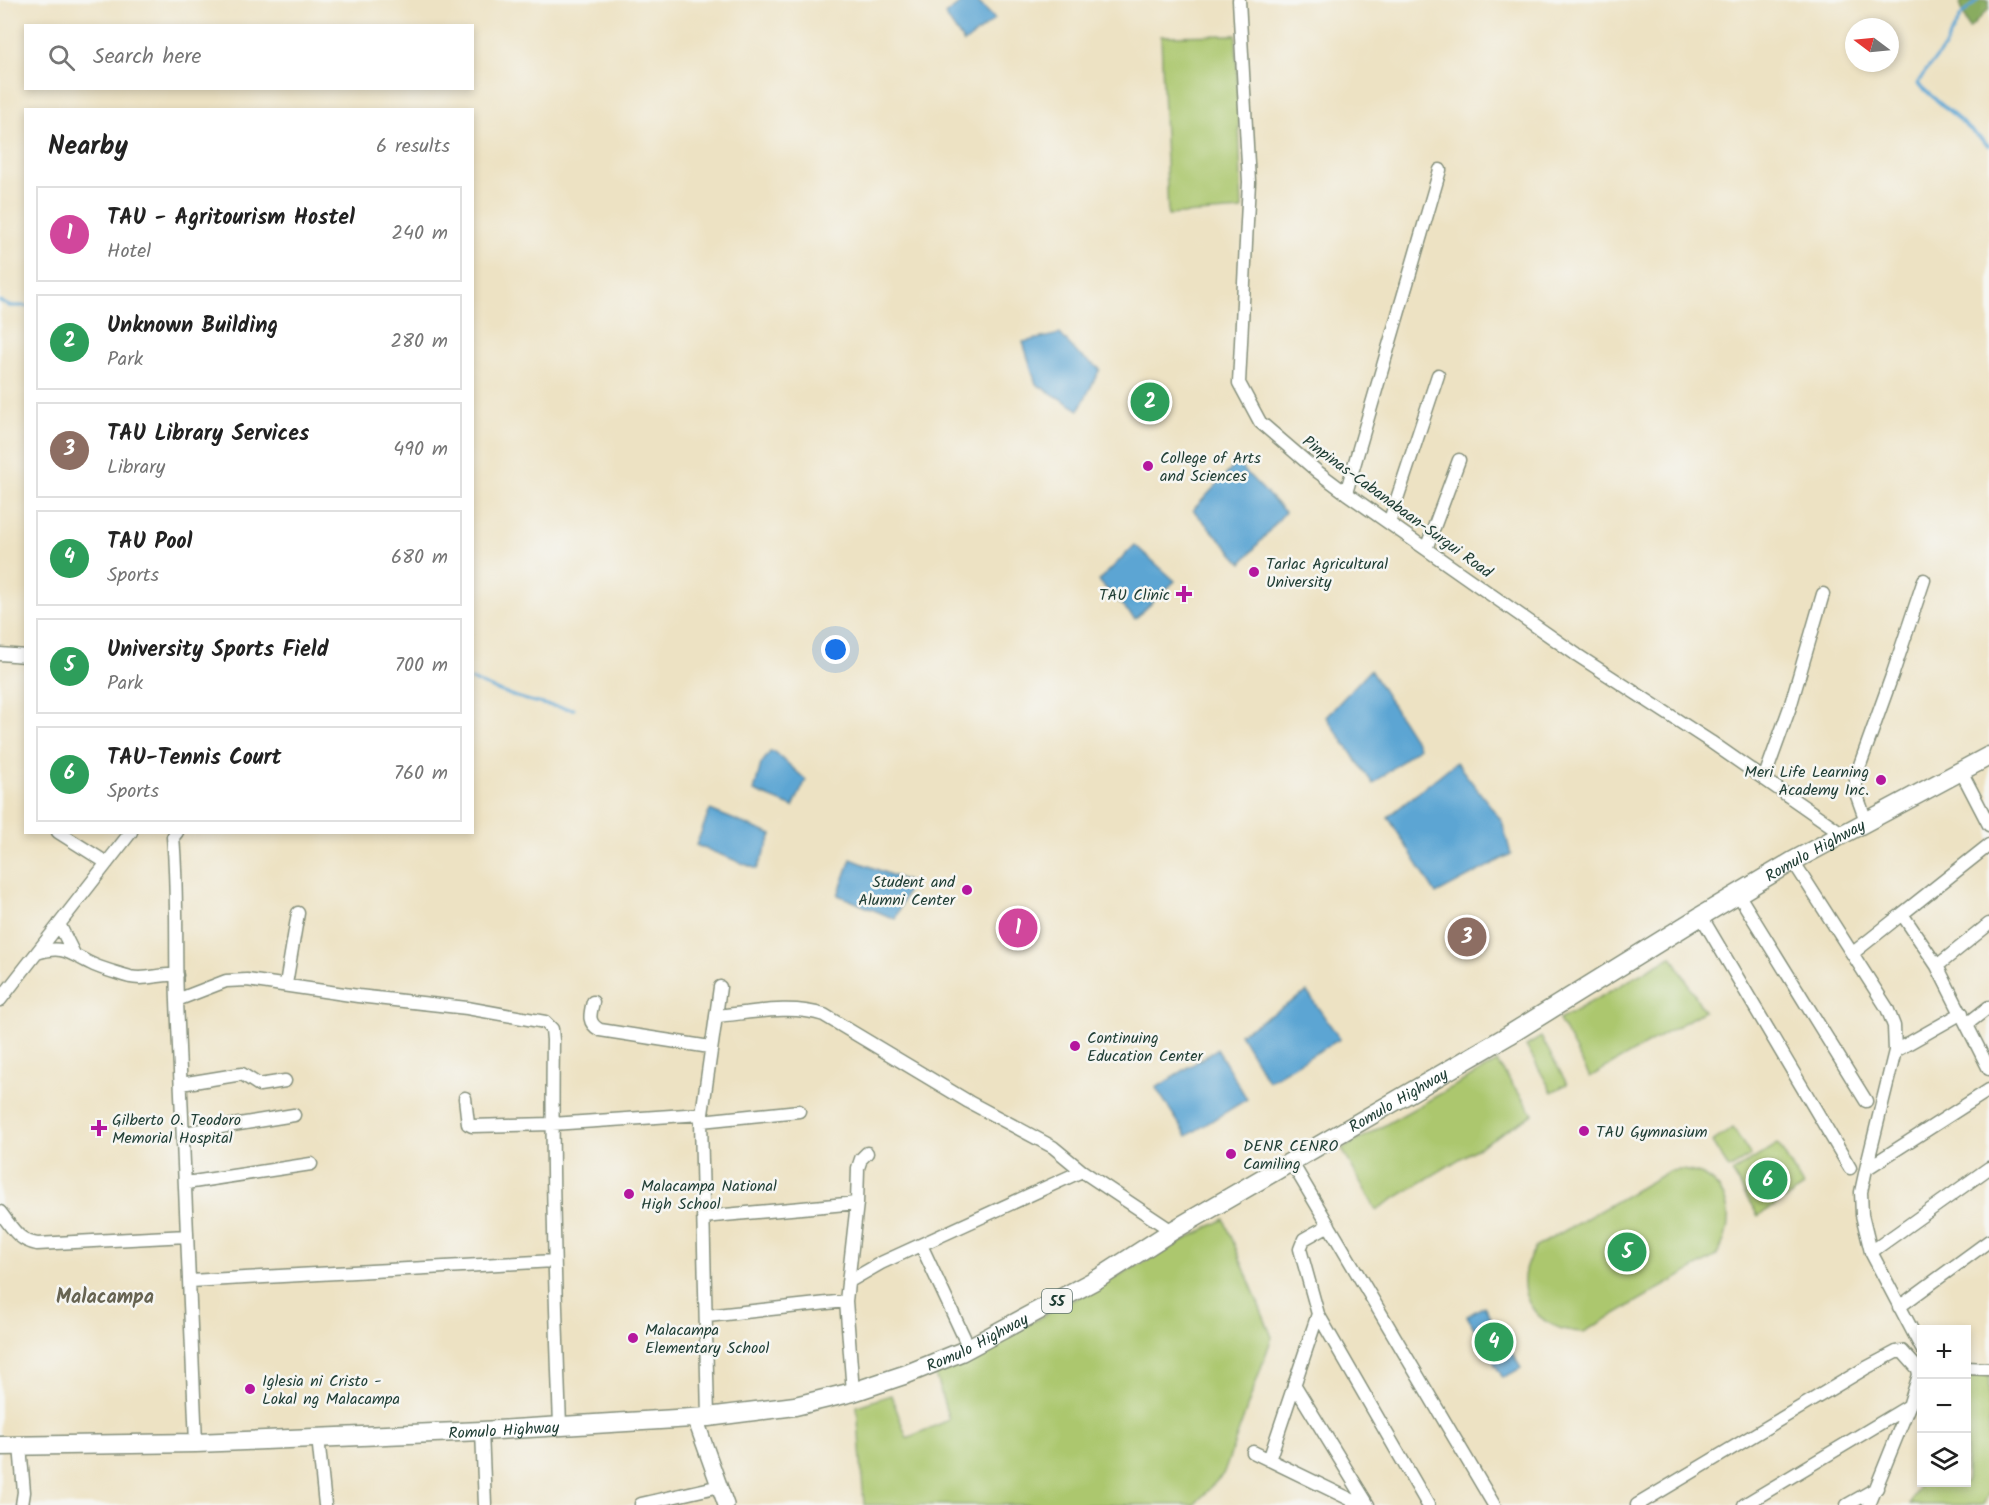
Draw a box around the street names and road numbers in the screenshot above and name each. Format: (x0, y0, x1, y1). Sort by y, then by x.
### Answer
street label: Pinpinas-Cabanabaan-Surgui Road (1297, 429, 1498, 586)
street label: Romulo Highway (1761, 813, 1871, 889)
street label: Romulo Highway (1344, 1062, 1453, 1140)
road number: 55 (1042, 1289, 1072, 1313)
street label: Romulo Highway (923, 1307, 1034, 1379)
street label: Romulo Highway (448, 1415, 561, 1446)

